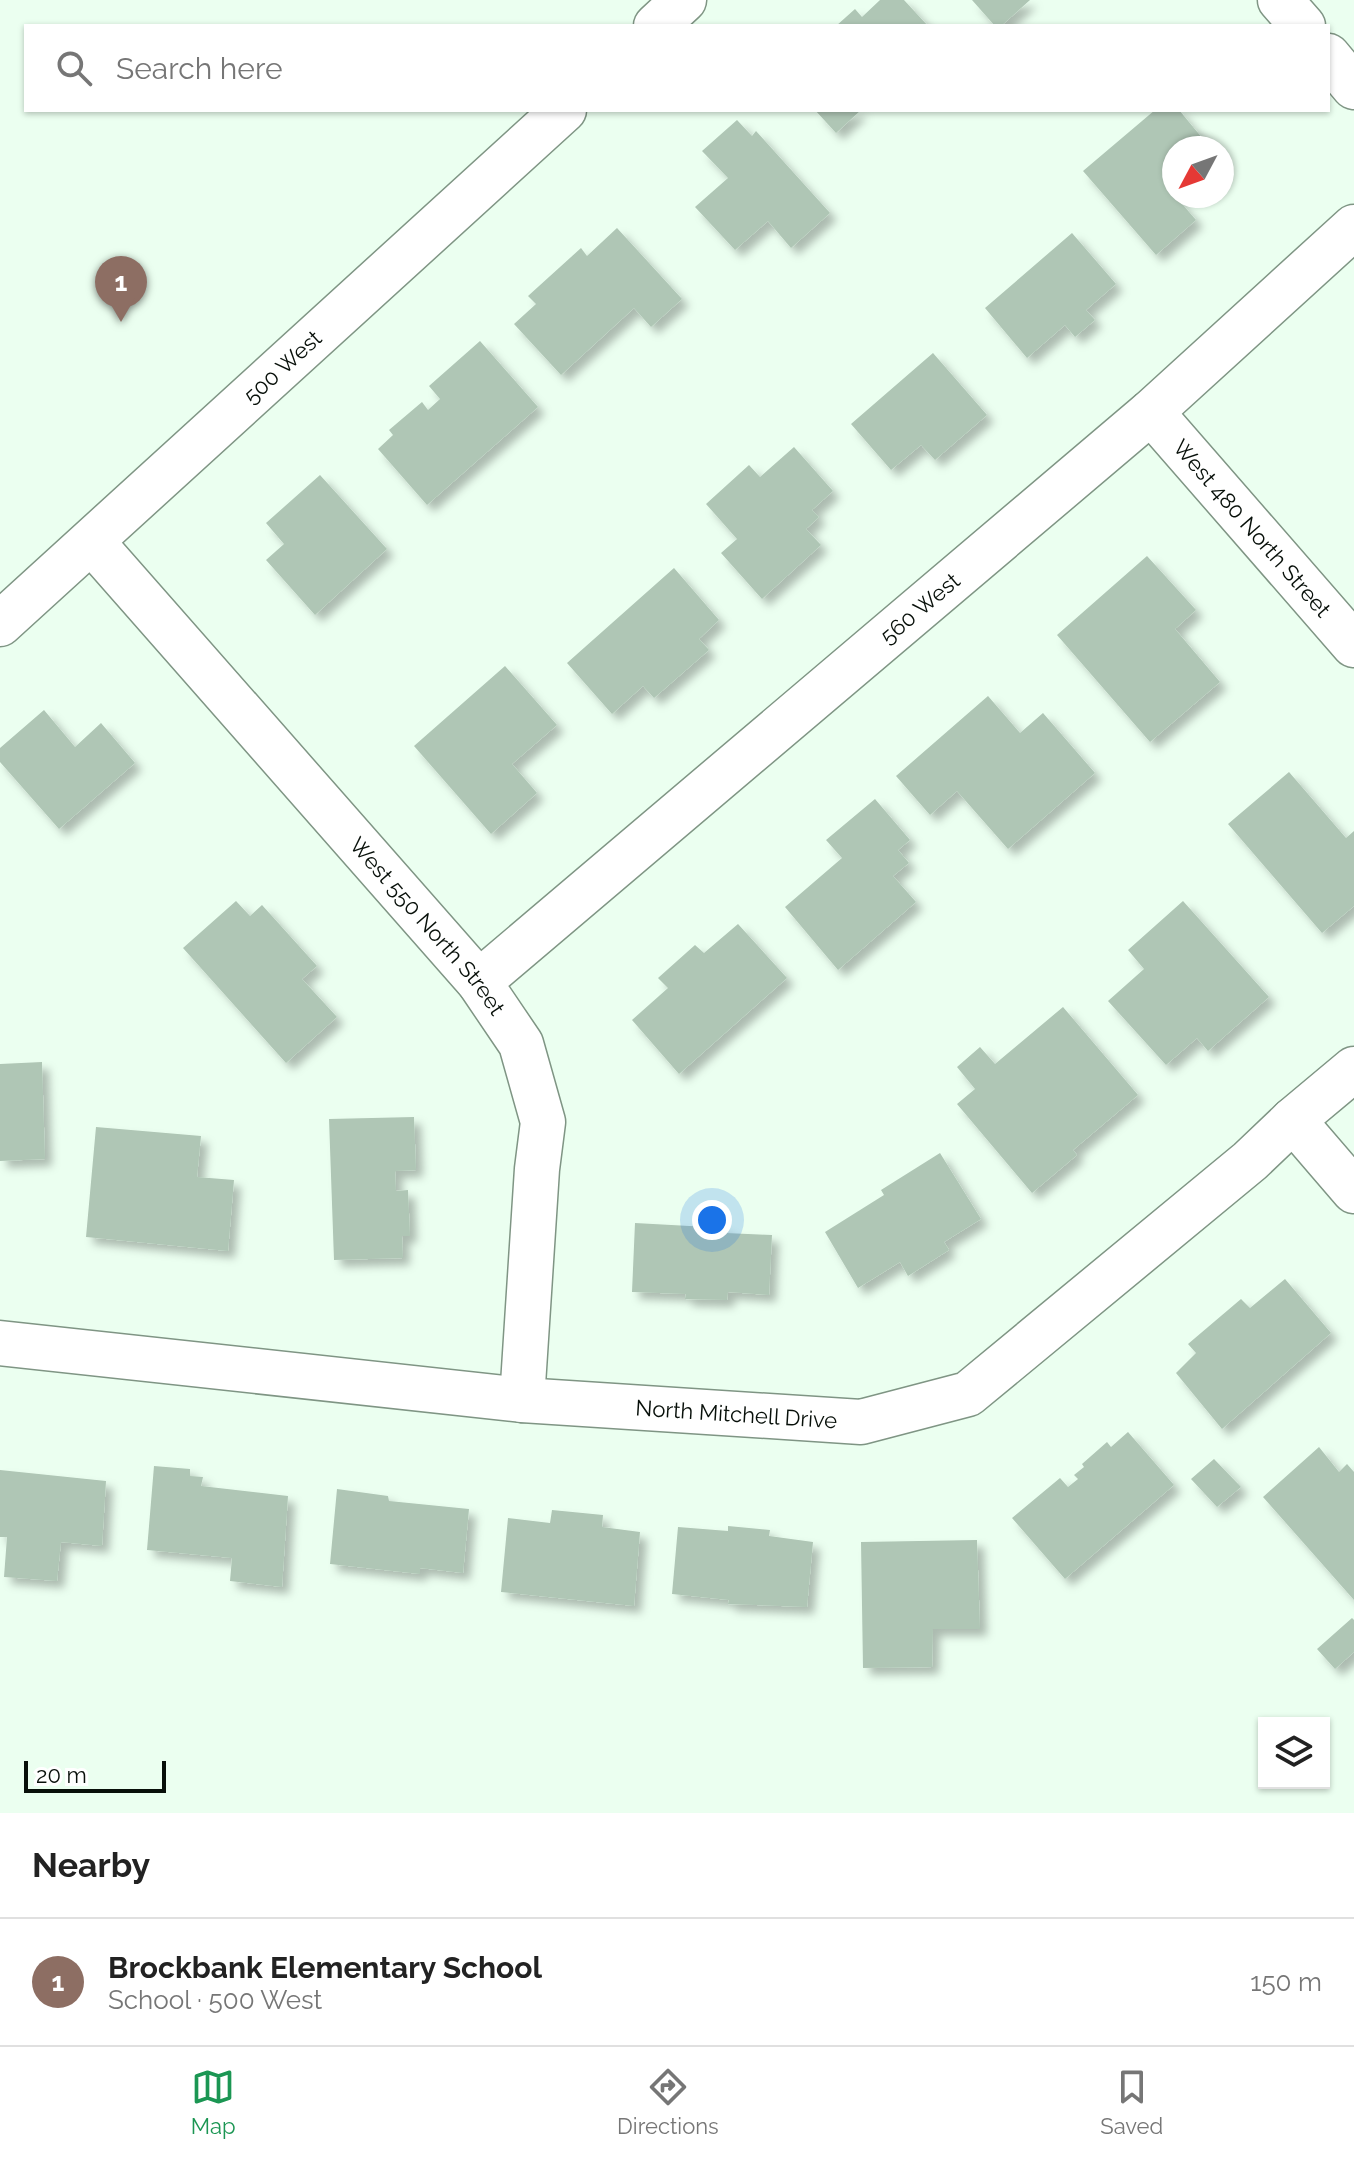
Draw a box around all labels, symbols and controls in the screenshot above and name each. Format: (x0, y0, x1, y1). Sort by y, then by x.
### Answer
search box (24, 24, 1330, 112)
icon: search (52, 46, 96, 90)
text: Search here (116, 51, 283, 86)
north arrow (1162, 136, 1234, 208)
pin: 1 (95, 256, 147, 322)
street label: 500 West (238, 324, 327, 409)
street label: West 480 North Street (1168, 434, 1337, 623)
street label: 560 West (875, 567, 965, 649)
street label: West 550 North Street (345, 832, 511, 1020)
your location (692, 1200, 732, 1240)
street label: North Mitchell Drive (635, 1394, 838, 1433)
map controls (1258, 1717, 1330, 1789)
button: layers (1258, 1717, 1330, 1789)
scale bar (24, 1757, 166, 1793)
text: 20 m (36, 1762, 87, 1788)
text: Nearby (32, 1845, 150, 1885)
text: Brockbank Elementary School (108, 1950, 542, 1985)
text: 1 (52, 1967, 64, 1997)
text: 150 m (1250, 1967, 1322, 1997)
text: School · 500 West (108, 1985, 322, 2015)
tab: Map (191, 2065, 236, 2139)
tab: Directions (617, 2065, 719, 2139)
tab: Saved (1100, 2065, 1163, 2139)

